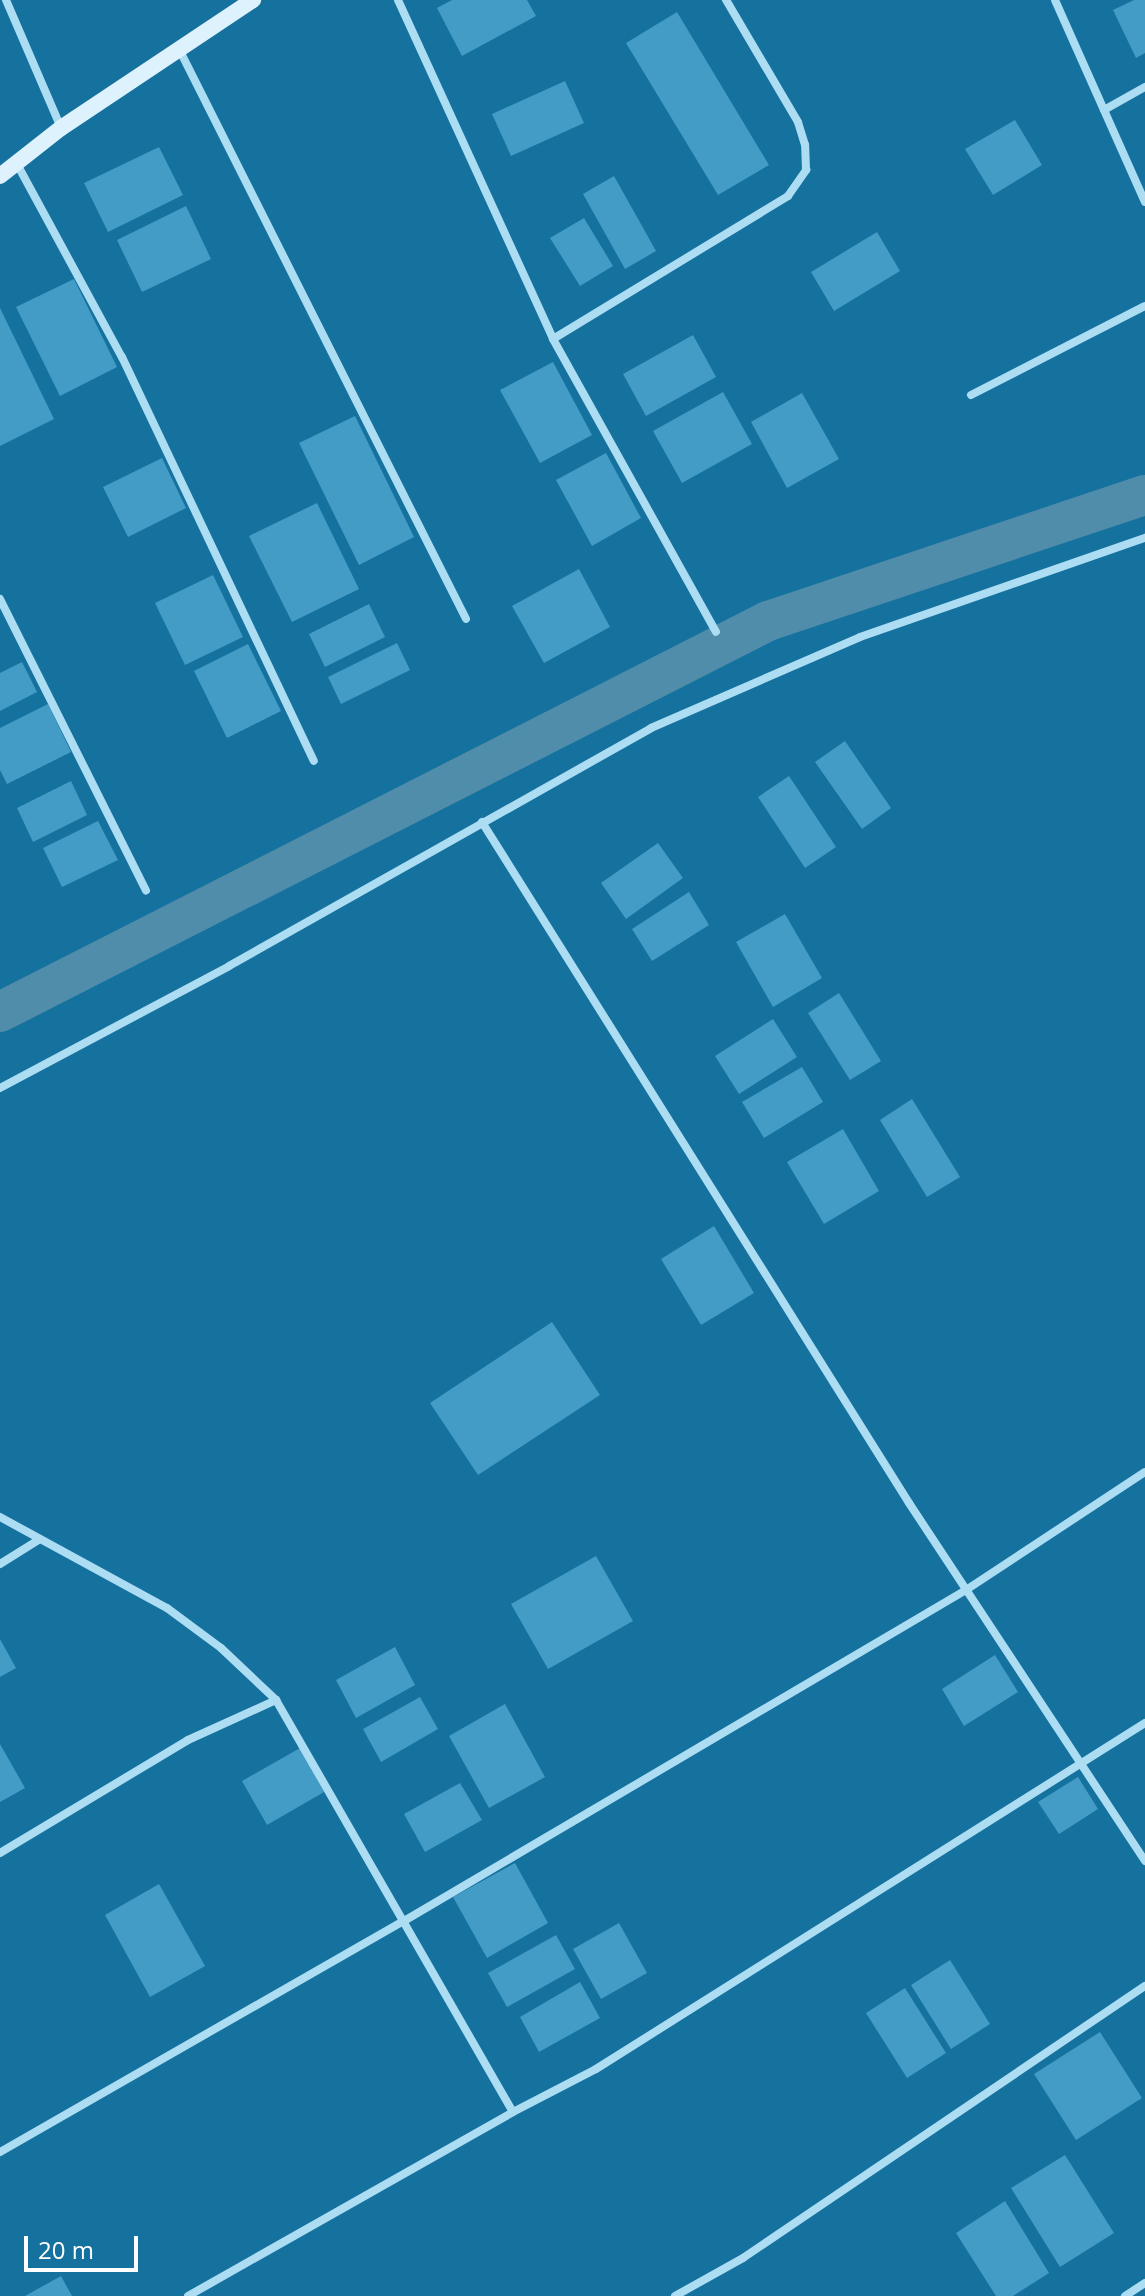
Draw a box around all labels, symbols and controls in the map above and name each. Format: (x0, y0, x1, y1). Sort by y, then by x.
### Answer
scale bar (28, 2220, 142, 2270)
text: 20 m (38, 2233, 94, 2266)

